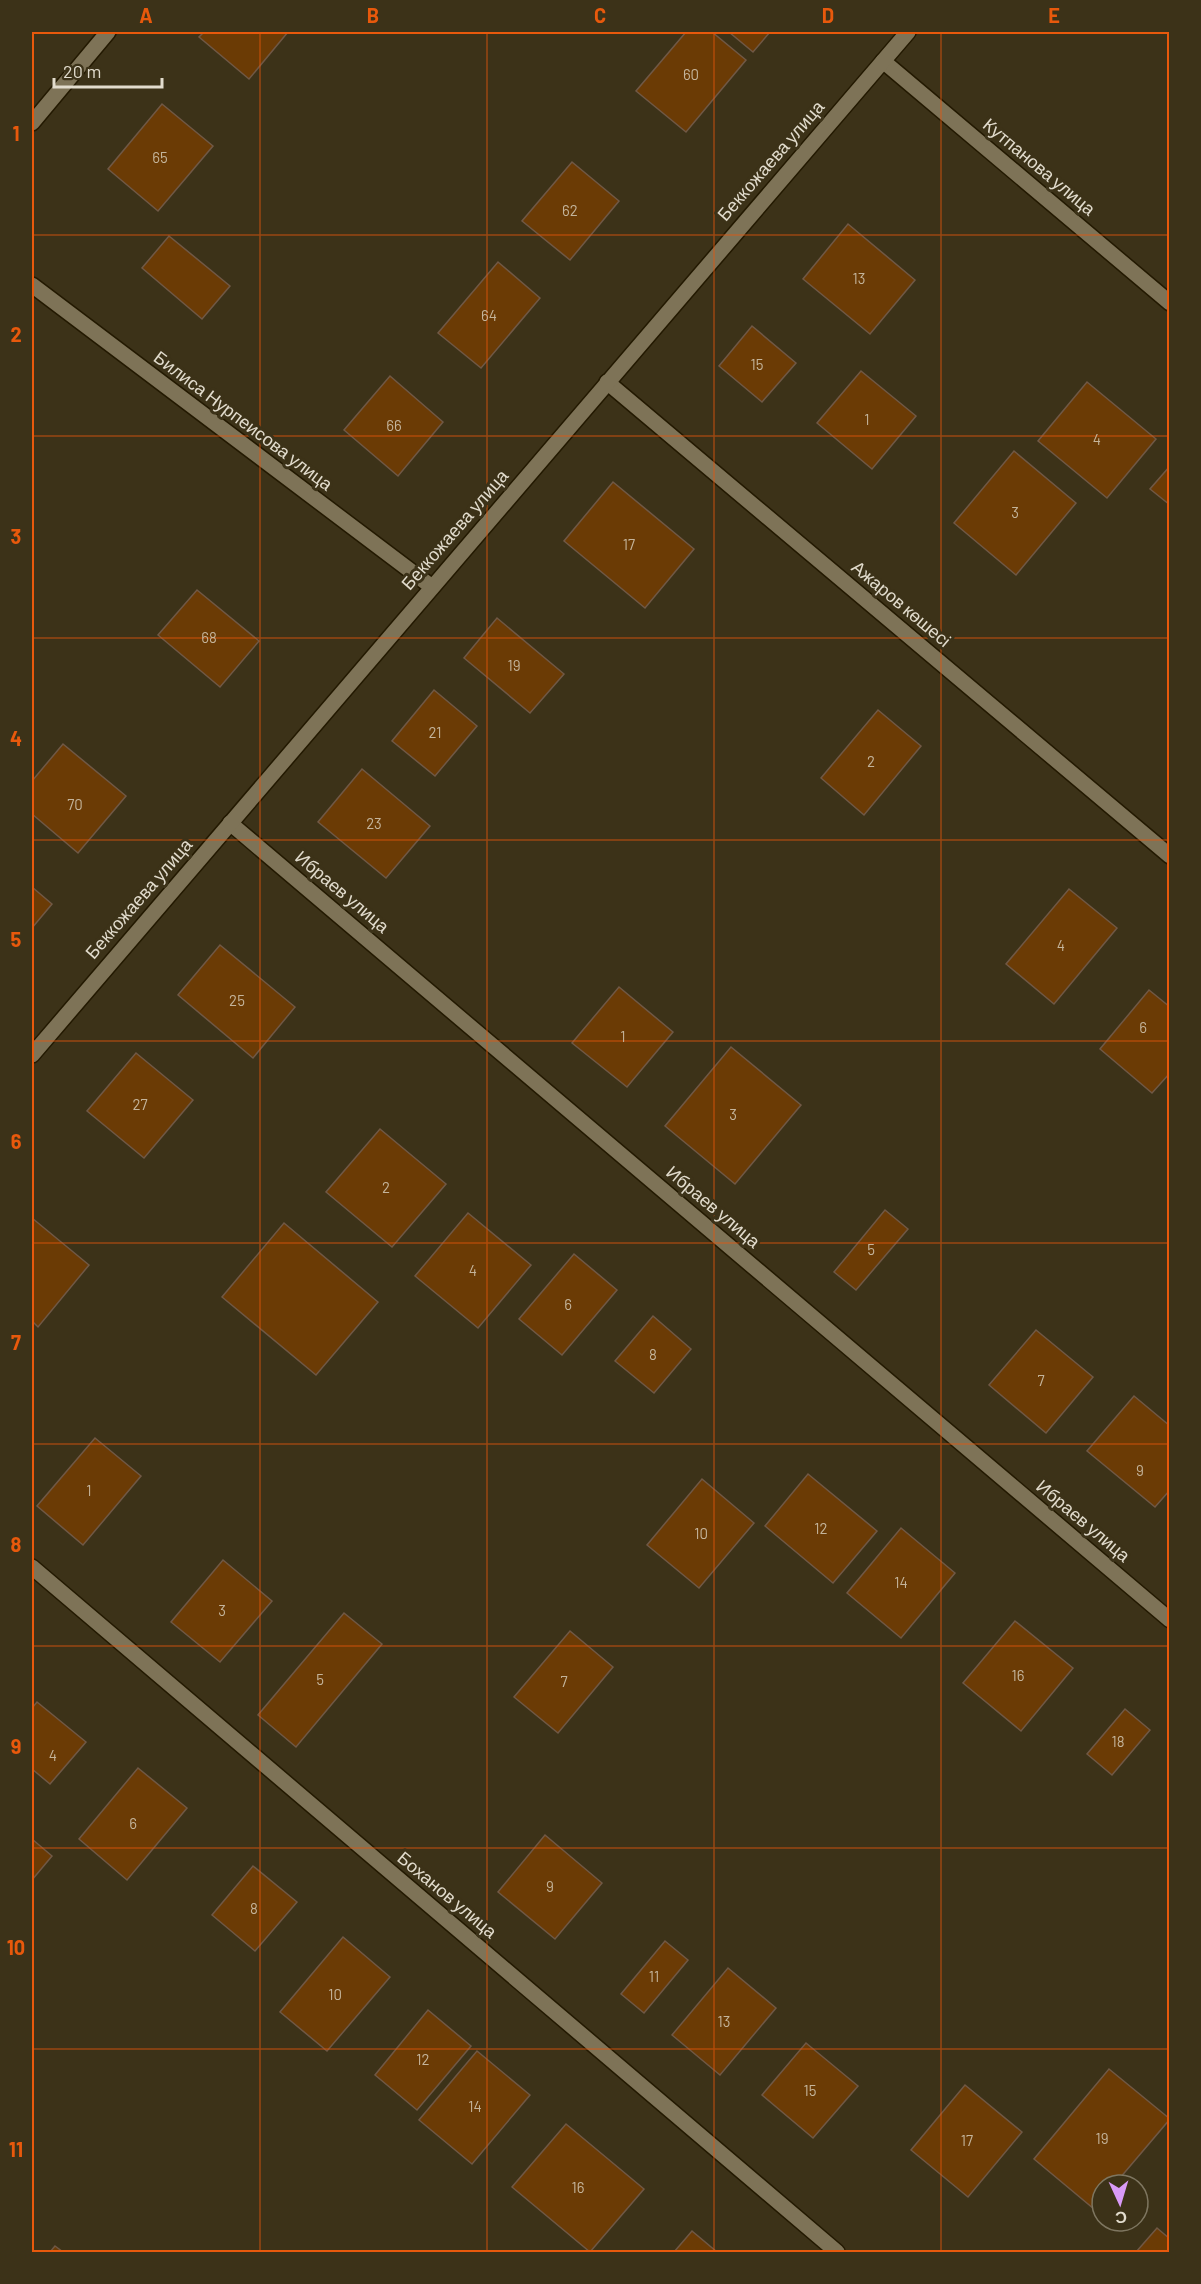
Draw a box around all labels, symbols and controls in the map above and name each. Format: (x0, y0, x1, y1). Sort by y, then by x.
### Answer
text: A (139, 3, 153, 27)
text: B (367, 3, 379, 27)
text: C (594, 3, 606, 27)
text: D (822, 3, 834, 27)
text: E (1048, 3, 1060, 27)
scale bar (54, 51, 162, 89)
text: 20 m (63, 60, 101, 82)
house number: 60 (683, 65, 699, 83)
street label: Беккожаева улица (712, 95, 829, 225)
street label: Кутпанова улица (979, 113, 1101, 220)
text: 1 (12, 121, 20, 145)
house number: 65 (152, 148, 168, 166)
house number: 62 (562, 201, 578, 219)
house number: 13 (853, 269, 865, 287)
house number: 64 (481, 306, 497, 324)
text: 2 (10, 322, 22, 346)
street label: Билиса Нурпеисова улица (150, 346, 338, 495)
house number: 15 (751, 355, 763, 373)
house number: 1 (864, 410, 870, 428)
house number: 66 (386, 416, 402, 434)
house number: 4 (1093, 430, 1101, 448)
street label: Беккожаева улица (396, 464, 513, 594)
house number: 3 (1011, 503, 1019, 521)
text: 3 (11, 524, 21, 548)
house number: 17 (623, 535, 635, 553)
street label: Ажаров көшесі (848, 555, 956, 651)
house number: 68 (201, 628, 217, 646)
house number: 19 (507, 656, 521, 674)
house number: 21 (428, 723, 442, 741)
text: 4 (10, 726, 22, 750)
house number: 2 (867, 752, 875, 770)
house number: 70 (67, 795, 83, 813)
house number: 23 (366, 814, 382, 832)
street label: Беккожаева улица (80, 833, 197, 963)
street label: Ибраев улица (291, 846, 395, 938)
text: 5 (11, 927, 22, 951)
house number: 4 (1057, 936, 1065, 954)
house number: 25 (229, 991, 245, 1009)
house number: 6 (1139, 1018, 1147, 1036)
house number: 1 (620, 1027, 626, 1045)
house number: 27 (132, 1095, 148, 1113)
house number: 3 (729, 1105, 737, 1123)
text: 6 (11, 1129, 22, 1153)
street label: Ибраев улица (662, 1161, 766, 1253)
house number: 2 (382, 1178, 390, 1196)
house number: 5 (867, 1240, 875, 1258)
house number: 4 (469, 1261, 477, 1279)
house number: 6 (564, 1295, 572, 1313)
text: 7 (11, 1330, 21, 1354)
house number: 8 (649, 1345, 657, 1363)
house number: 7 (1037, 1371, 1045, 1389)
house number: 9 (1136, 1461, 1144, 1479)
street label: Ибраев улица (1032, 1475, 1136, 1567)
house number: 1 (86, 1481, 92, 1499)
house number: 12 (814, 1519, 828, 1537)
house number: 10 (694, 1524, 708, 1542)
text: 8 (11, 1532, 22, 1556)
house number: 14 (894, 1573, 908, 1591)
house number: 3 (218, 1601, 226, 1619)
house number: 16 (1012, 1666, 1024, 1684)
house number: 5 (316, 1670, 324, 1688)
house number: 7 (560, 1672, 568, 1690)
house number: 18 (1111, 1732, 1125, 1750)
text: 9 (11, 1734, 21, 1758)
house number: 4 (49, 1746, 57, 1764)
house number: 6 (129, 1814, 137, 1832)
street label: Боханов улица (393, 1846, 503, 1943)
house number: 9 (546, 1877, 554, 1895)
house number: 8 (250, 1899, 258, 1917)
text: 10 (7, 1935, 25, 1959)
house number: 11 (649, 1967, 659, 1985)
house number: 10 (328, 1985, 342, 2003)
house number: 13 (718, 2012, 730, 2030)
house number: 12 (416, 2050, 430, 2068)
house number: 15 (804, 2081, 816, 2099)
house number: 14 (468, 2097, 482, 2115)
house number: 19 (1095, 2129, 1109, 2147)
house number: 17 (961, 2131, 973, 2149)
text: 11 (9, 2137, 23, 2161)
north arrow (1090, 2173, 1150, 2233)
house number: 16 (572, 2178, 584, 2196)
text: С (1114, 2209, 1128, 2228)

